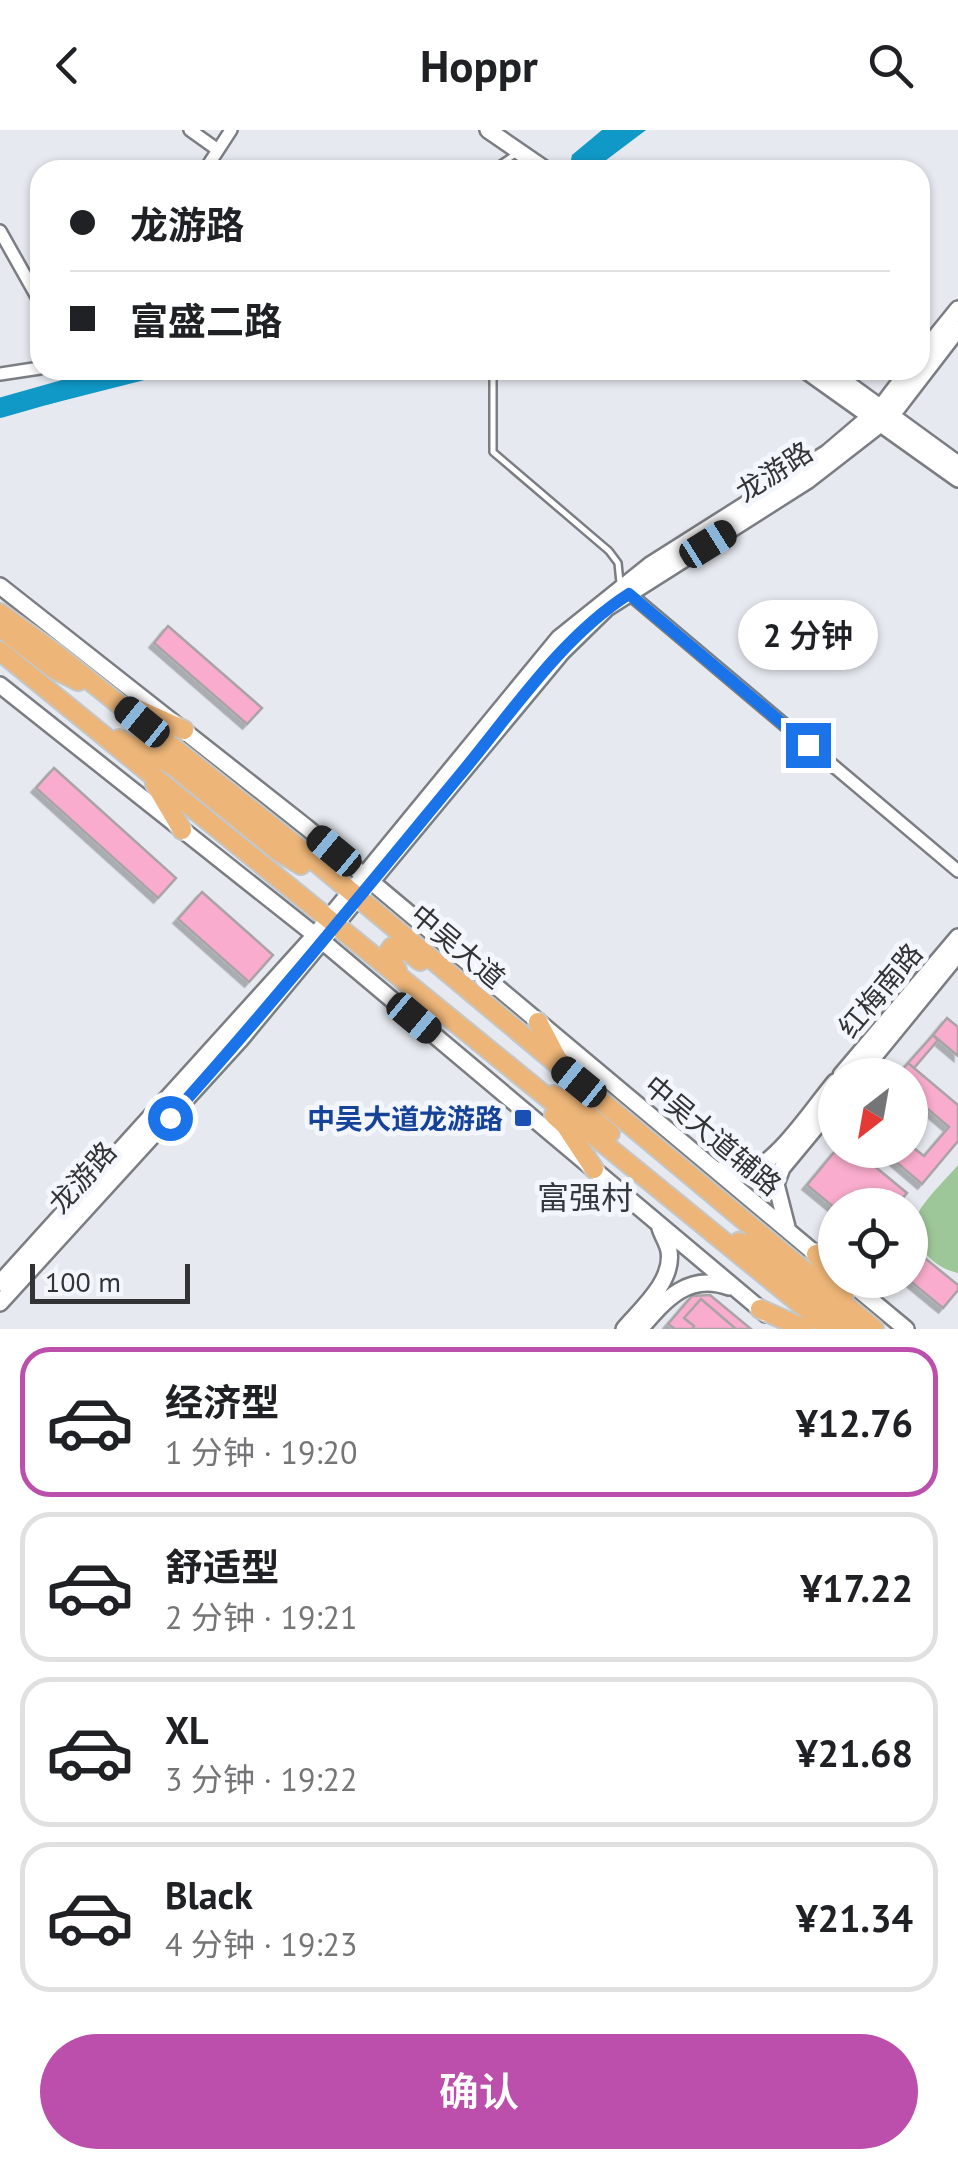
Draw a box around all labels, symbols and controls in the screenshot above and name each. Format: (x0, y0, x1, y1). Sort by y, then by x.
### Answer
text: Hoppr (420, 36, 538, 94)
icon: back (40, 38, 95, 93)
icon: search (863, 38, 918, 93)
text: 龙游路 (130, 200, 244, 249)
text: 富盛二路 (130, 296, 282, 345)
street label: 龙游路 (729, 433, 819, 509)
car (675, 515, 741, 573)
callout: 2 分钟 (738, 600, 878, 670)
text: 2 分钟 (763, 614, 853, 656)
car (109, 691, 175, 753)
route end (786, 723, 831, 768)
car (301, 820, 367, 882)
street label: 中吴大道 (403, 896, 513, 996)
street label: 红梅南路 (830, 935, 930, 1045)
car (381, 987, 447, 1049)
car (546, 1051, 612, 1113)
north arrow (818, 1058, 928, 1168)
map controls (818, 1058, 928, 1298)
street label: 中吴大道辅路 (637, 1067, 789, 1203)
route start (148, 1096, 193, 1141)
place label: 中吴大道龙游路 (307, 1100, 503, 1137)
marker: 中吴大道龙游路 (512, 1107, 534, 1129)
street label: 龙游路 (40, 1133, 124, 1221)
district label: 富强村 (537, 1176, 633, 1218)
button: locate (818, 1188, 928, 1298)
scale bar (30, 1259, 190, 1304)
text: 100 m (45, 1263, 121, 1300)
icon: car (45, 1377, 135, 1467)
text: 经济型 (165, 1377, 279, 1426)
text: ¥12.76 (796, 1398, 913, 1447)
text: 1 分钟 · 19:20 (165, 1431, 357, 1473)
icon: car (45, 1542, 135, 1632)
text: 舒适型 (165, 1542, 279, 1591)
text: ¥17.22 (800, 1563, 913, 1612)
text: 2 分钟 · 19:21 (165, 1596, 357, 1638)
text: XL (165, 1705, 209, 1754)
icon: car (45, 1707, 135, 1797)
text: ¥21.68 (796, 1728, 913, 1777)
text: 3 分钟 · 19:22 (165, 1758, 357, 1800)
text: Black (165, 1870, 253, 1919)
icon: car (45, 1872, 135, 1962)
text: ¥21.34 (796, 1893, 913, 1942)
text: 4 分钟 · 19:23 (165, 1923, 357, 1965)
button: 确认 (40, 2034, 918, 2149)

